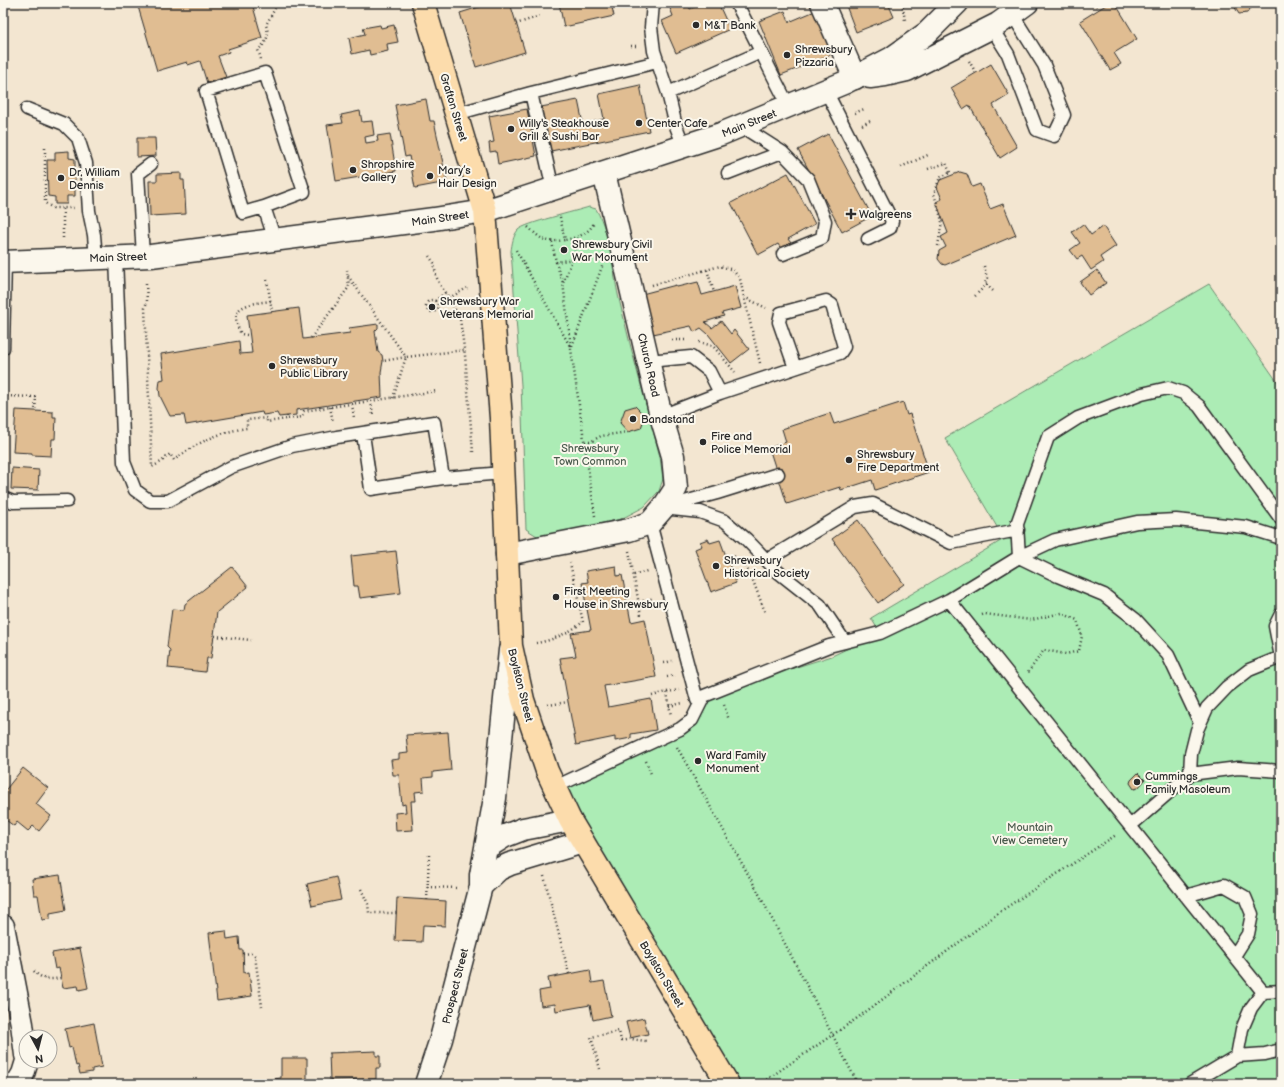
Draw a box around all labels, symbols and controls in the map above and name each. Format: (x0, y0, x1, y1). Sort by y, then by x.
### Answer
place label: M&T Bank (704, 19, 756, 32)
marker: M&T Bank (691, 20, 701, 30)
place label: Shrewsbury Pizzaria (795, 43, 853, 69)
marker: Shrewsbury Pizzaria (782, 50, 792, 60)
street label: Grafton Street (437, 72, 470, 143)
street label: Main Street (720, 106, 779, 140)
place label: Willy's Steakhouse Grill & Sushi Bar (519, 117, 610, 143)
place label: Center Cafe (647, 117, 708, 130)
marker: Center Cafe (634, 118, 644, 128)
marker: Willy's Steakhouse Grill & Sushi Bar (506, 124, 516, 134)
place label: Shropshire Gallery (361, 158, 415, 184)
place label: Mary’s Hair Design (438, 164, 497, 190)
marker: Shropshire Gallery (348, 165, 358, 175)
place label: Dr. William Dennis (69, 166, 120, 192)
marker: Mary’s Hair Design (425, 171, 435, 181)
marker: Dr. William Dennis (56, 173, 66, 183)
street label: Main Street (411, 208, 470, 229)
place label: Walgreens (859, 208, 912, 221)
marker: Walgreens (846, 209, 856, 219)
place label: Shrewsbury Civil War Monument (572, 238, 652, 264)
marker: Shrewsbury Civil War Monument (559, 245, 569, 255)
street label: Main Street (89, 250, 148, 265)
place label: Shrewsbury War Veterans Memorial (440, 295, 533, 321)
marker: Shrewsbury War Veterans Memorial (427, 302, 437, 312)
street label: Church Road (635, 332, 662, 398)
place label: Shrewsbury Public Library (280, 354, 348, 380)
marker: Shrewsbury Public Library (267, 361, 277, 371)
place label: Bandstand (641, 413, 695, 426)
marker: Bandstand (628, 414, 638, 424)
place label: Fire and Police Memorial (711, 430, 791, 456)
marker: Fire and Police Memorial (698, 437, 708, 447)
park label: Shrewsbury Town Common (554, 442, 626, 468)
place label: Shrewsbury Fire Department (857, 448, 940, 474)
marker: Shrewsbury Fire Department (844, 455, 854, 465)
place label: Shrewsbury Historical Society (724, 554, 809, 580)
marker: Shrewsbury Historical Society (711, 561, 721, 571)
place label: First Meeting House in Shrewsbury (564, 585, 668, 611)
marker: First Meeting House in Shrewsbury (551, 592, 561, 602)
street label: Boylston Street (505, 647, 536, 724)
place label: Ward Family Monument (706, 749, 766, 775)
marker: Ward Family Monument (693, 756, 703, 766)
place label: Cummings Family Masoleum (1145, 770, 1230, 796)
marker: Cummings Family Masoleum (1132, 777, 1142, 787)
park label: Mountain View Cemetery (992, 821, 1068, 847)
street label: Boylston Street (637, 939, 687, 1010)
street label: Prospect Street (440, 946, 471, 1025)
north arrow (18, 1029, 58, 1069)
text: N (34, 1051, 44, 1065)

